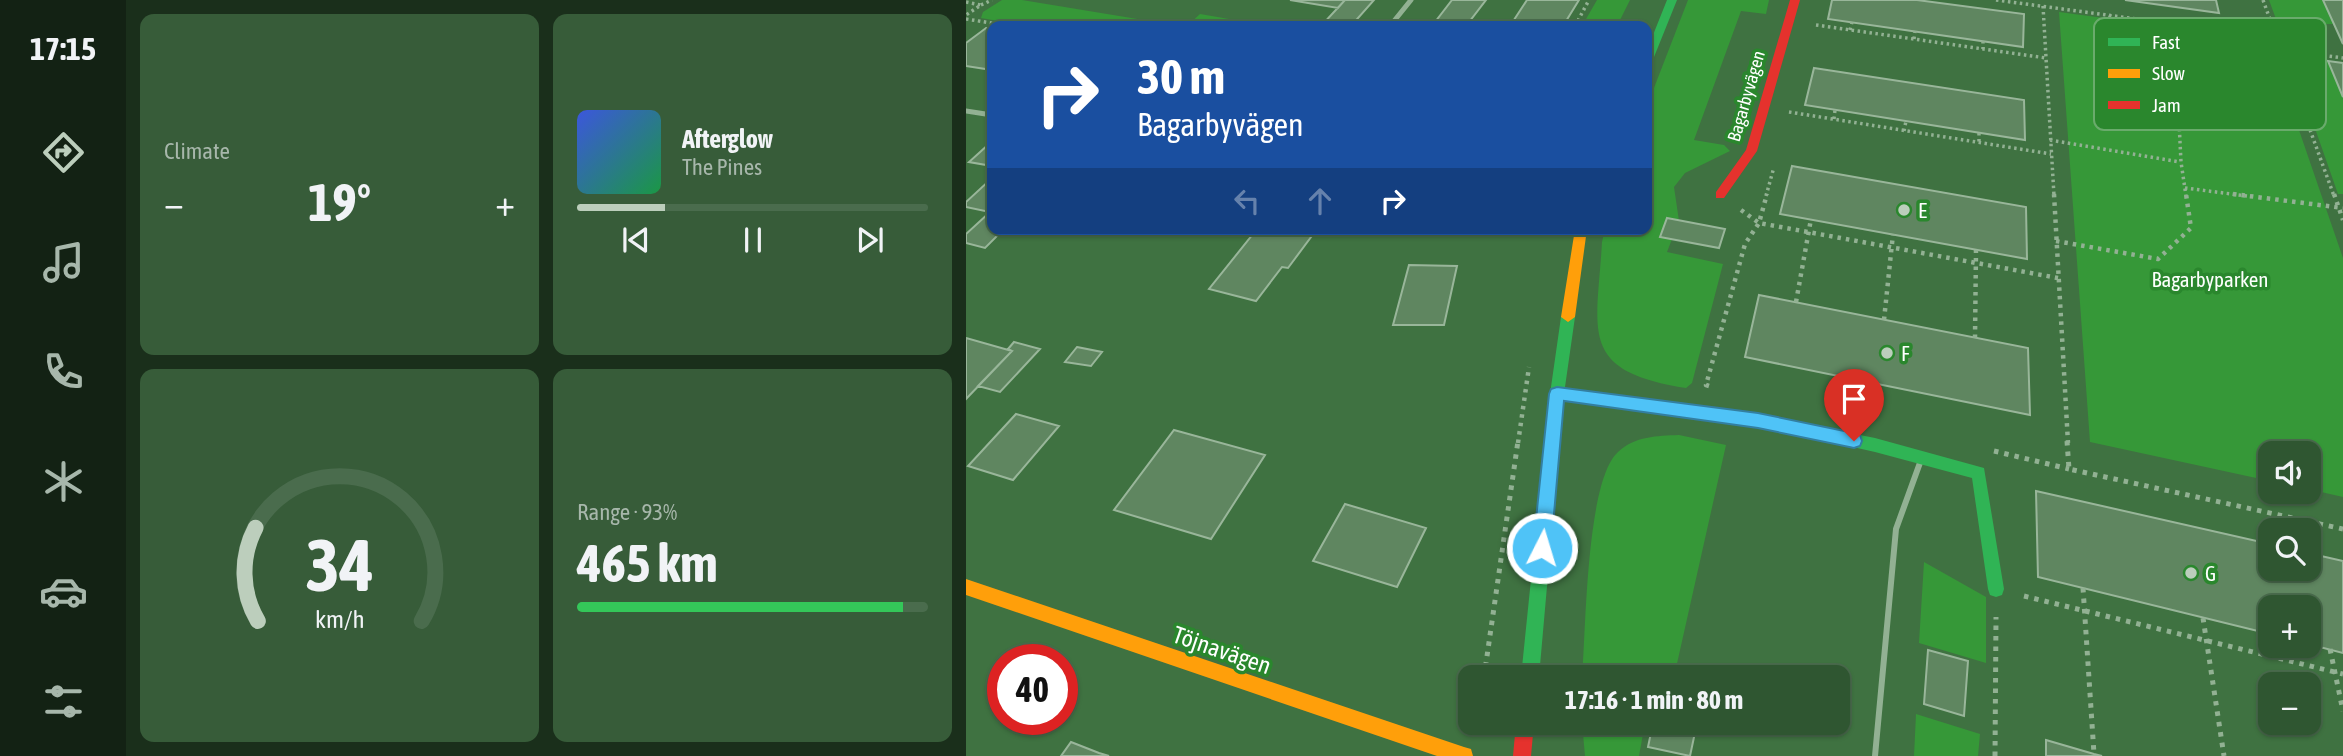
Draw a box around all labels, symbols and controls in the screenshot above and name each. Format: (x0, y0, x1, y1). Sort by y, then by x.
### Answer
legend (2094, 18, 2326, 130)
text: 17:15 (30, 30, 96, 67)
text: Fast (2152, 31, 2180, 53)
text: 30 m (1137, 48, 1225, 104)
street label: Bagarbyvägen (1723, 48, 1769, 144)
icon: right (1022, 49, 1113, 140)
text: Slow (2152, 62, 2186, 84)
text: Jam (2152, 94, 2181, 116)
text: Bagarbyvägen (1137, 106, 1303, 143)
text: Afterglow (682, 124, 773, 154)
icon: directions (39, 128, 88, 177)
text: Climate (164, 138, 230, 164)
text: The Pines (682, 154, 762, 180)
text: 19° (308, 172, 371, 232)
text: − (164, 181, 184, 224)
text: + (495, 181, 515, 224)
icon: left (1228, 182, 1266, 220)
icon: ahead (1301, 182, 1339, 220)
icon: right (1374, 182, 1412, 220)
place label: E (1918, 198, 1927, 222)
marker: E (1896, 202, 1912, 218)
icon: previous (617, 221, 655, 259)
icon: pause (734, 221, 772, 259)
icon: next (851, 221, 889, 259)
icon: music (39, 238, 88, 287)
park label: Bagarbyparken (2151, 267, 2269, 291)
place label: F (1901, 341, 1910, 365)
marker: F (1879, 345, 1895, 361)
icon: phone (39, 347, 88, 396)
pin (1824, 369, 1884, 441)
icon: arrive (1835, 380, 1873, 418)
map controls (2258, 441, 2321, 735)
button: sound (2258, 441, 2321, 504)
icon: climate (39, 457, 88, 506)
text: Range · 93% (577, 499, 677, 525)
position arrow (1505, 511, 1579, 585)
button: search (2258, 518, 2321, 581)
text: 34 (305, 524, 374, 607)
text: 465 km (577, 533, 718, 593)
place label: G (2205, 561, 2216, 585)
marker: G (2183, 565, 2199, 581)
icon: car (39, 567, 88, 616)
button: + (2258, 595, 2321, 658)
text: km/h (315, 605, 364, 633)
street label: Töjnavägen (1169, 621, 1275, 679)
speed limit sign: 40 (987, 644, 1078, 735)
button: − (2258, 672, 2321, 735)
icon: filters (39, 677, 88, 726)
text: 17:16 · 1 min · 80 m (1565, 685, 1743, 715)

